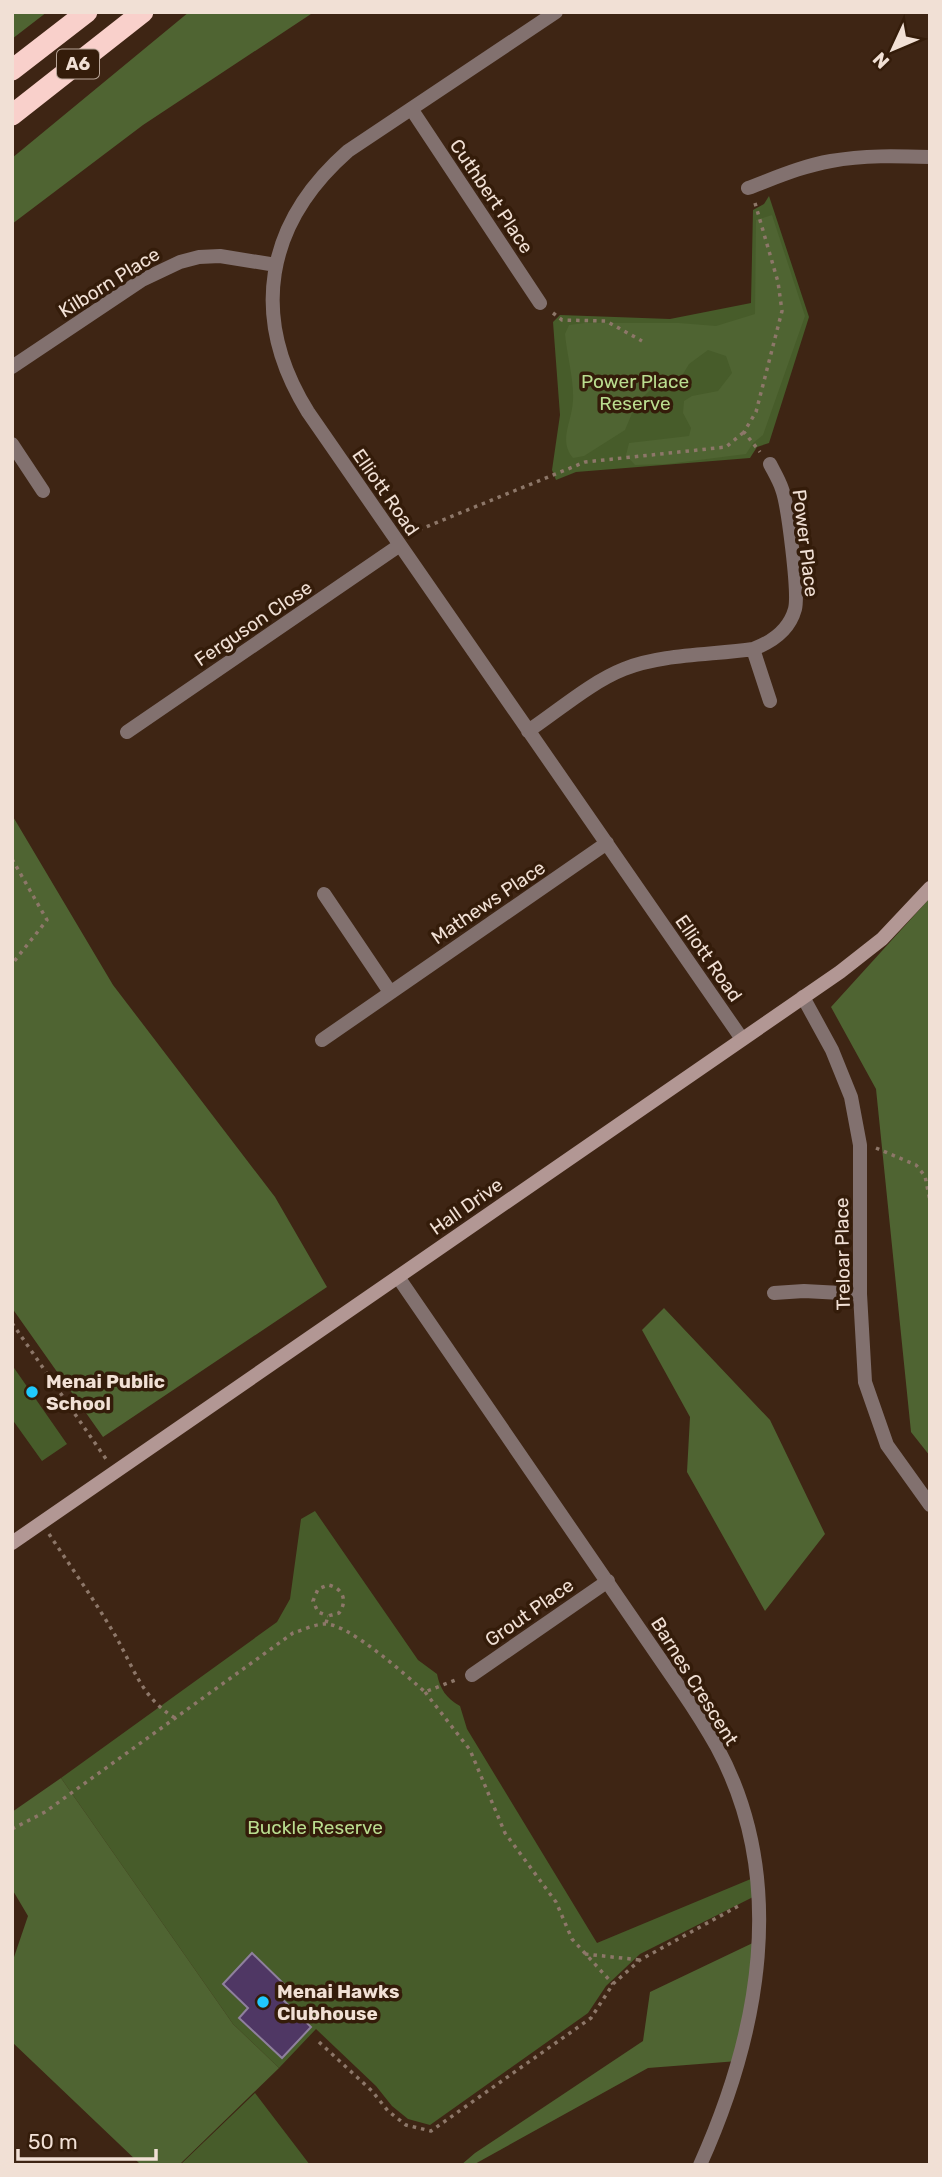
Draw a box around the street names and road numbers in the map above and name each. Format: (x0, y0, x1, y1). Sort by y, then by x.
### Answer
road number: A6 (57, 50, 99, 78)
street label: Cuthbert Place (445, 135, 538, 258)
street label: Kilborn Place (55, 242, 164, 323)
street label: Elliott Road (347, 444, 424, 540)
street label: Power Place (787, 488, 824, 598)
street label: Ferguson Close (190, 576, 316, 671)
street label: Mathews Place (427, 856, 550, 949)
street label: Elliott Road (670, 910, 747, 1006)
street label: Hall Drive (425, 1173, 507, 1240)
street label: Treloar Place (830, 1197, 855, 1311)
street label: Grout Place (481, 1573, 578, 1651)
street label: Barnes Crescent (646, 1613, 744, 1750)

